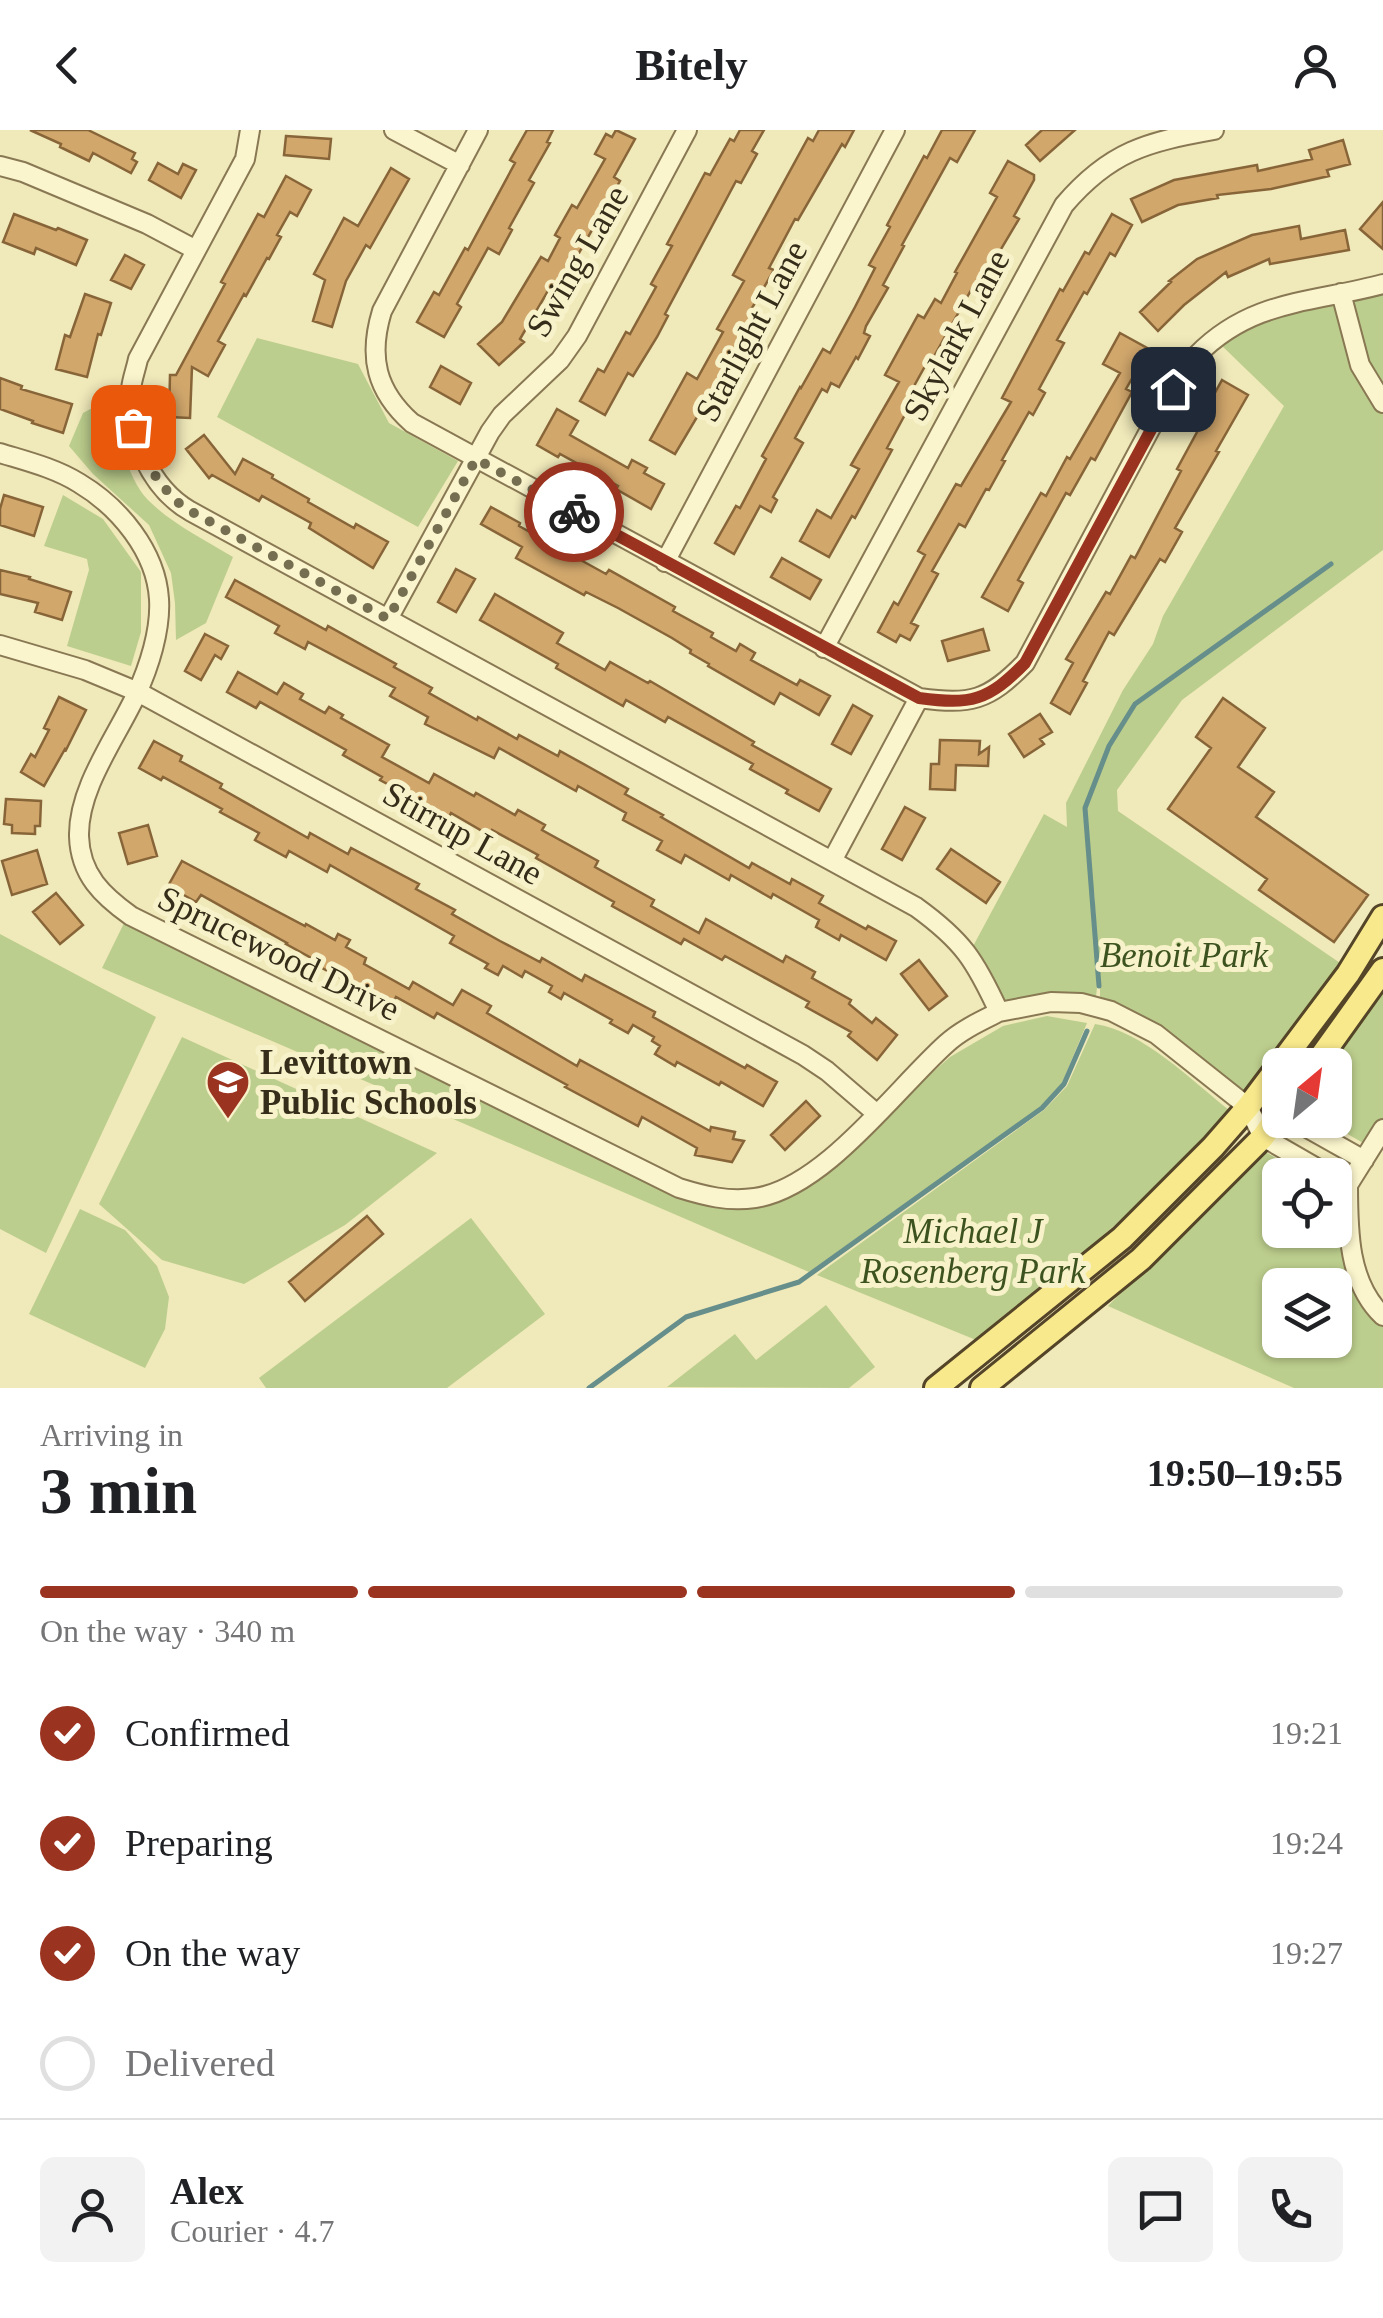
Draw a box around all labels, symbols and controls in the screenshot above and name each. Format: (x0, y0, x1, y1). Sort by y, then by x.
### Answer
icon: back (40, 38, 95, 93)
icon: person (1288, 38, 1343, 93)
text: Bitely (635, 40, 748, 90)
street label: Swing Lane (519, 179, 636, 344)
street label: Starlight Lane (687, 234, 815, 428)
street label: Skylark Lane (895, 243, 1018, 427)
pin (1131, 347, 1216, 432)
icon: home (1146, 362, 1201, 417)
pin (91, 385, 176, 470)
icon: bag (106, 400, 161, 455)
courier (524, 462, 624, 562)
icon: bike (547, 485, 602, 540)
street label: Stirrup Lane (376, 774, 549, 893)
street label: Sprucewood Drive (152, 878, 406, 1029)
park label: Benoit Park (1100, 936, 1270, 975)
place label: Levittown Public Schools (260, 1043, 477, 1122)
north arrow (1262, 1048, 1352, 1138)
map controls (1262, 1048, 1352, 1358)
school or university icon: Levittown Public Schools (205, 1059, 251, 1120)
button: locate (1262, 1158, 1352, 1248)
park label: Michael J Rosenberg Park (859, 1212, 1087, 1291)
button: layers (1262, 1268, 1352, 1358)
text: Arriving in (40, 1417, 183, 1453)
text: 19:50–19:55 (1147, 1452, 1343, 1494)
text: 3 min (40, 1455, 197, 1527)
text: On the way · 340 m (40, 1613, 295, 1649)
icon: check (40, 1706, 95, 1761)
text: Confirmed (125, 1712, 290, 1754)
text: 19:21 (1270, 1715, 1343, 1751)
icon: check (40, 1816, 95, 1871)
text: Preparing (125, 1822, 273, 1864)
text: 19:24 (1270, 1825, 1343, 1861)
icon: check (40, 1926, 95, 1981)
text: On the way (125, 1932, 300, 1974)
text: 19:27 (1270, 1935, 1343, 1971)
text: Delivered (125, 2042, 275, 2084)
button: person (40, 2157, 145, 2262)
button: chat (1108, 2157, 1213, 2262)
button: phone (1238, 2157, 1343, 2262)
text: Alex (170, 2170, 244, 2212)
text: Courier · 4.7 (170, 2213, 334, 2249)

